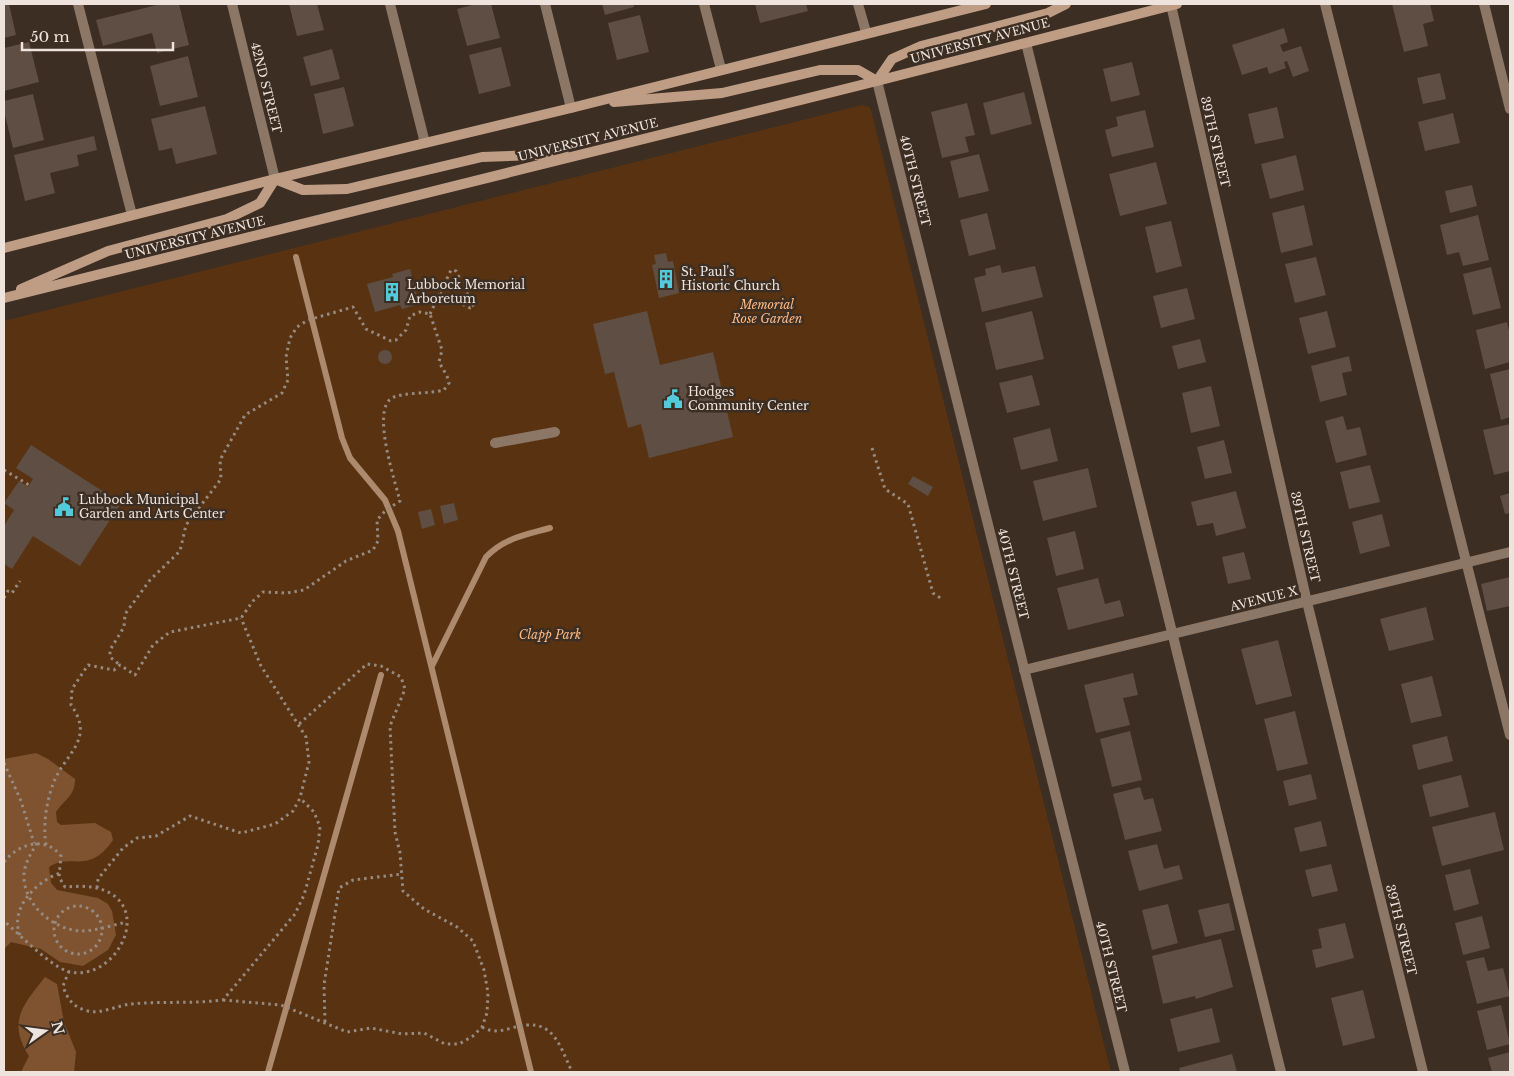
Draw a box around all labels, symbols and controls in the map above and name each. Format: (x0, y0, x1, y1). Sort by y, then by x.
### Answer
street label: UNIVERSITY AVENUE (909, 15, 1051, 66)
scale bar (22, 20, 174, 52)
text: 50 m (30, 27, 70, 46)
street label: 42ND STREET (248, 41, 285, 135)
street label: 39TH STREET (1198, 95, 1233, 189)
street label: UNIVERSITY AVENUE (516, 115, 660, 164)
street label: 40TH STREET (897, 134, 934, 228)
street label: UNIVERSITY AVENUE (123, 213, 267, 262)
place label: St. Paul's Historic Church (681, 264, 780, 293)
building icon: St. Paul's Historic Church (655, 268, 677, 290)
place label: Lubbock Memorial Arboretum (406, 277, 525, 306)
building icon: Lubbock Memorial Arboretum (381, 281, 403, 303)
park label: Memorial Rose Garden (731, 297, 803, 326)
place label: Hodges Community Center (688, 384, 809, 413)
public building icon: Hodges Community Center (662, 388, 684, 410)
street label: 39TH STREET (1288, 490, 1323, 584)
place label: Lubbock Municipal Garden and Arts Center (79, 492, 225, 521)
public building icon: Lubbock Municipal Garden and Arts Center (53, 496, 75, 518)
street label: 40TH STREET (995, 527, 1032, 621)
street label: AVENUE X (1227, 583, 1300, 614)
park label: Clapp Park (519, 627, 581, 642)
street label: 39TH STREET (1383, 883, 1420, 977)
street label: 40TH STREET (1093, 920, 1130, 1014)
north arrow (20, 1006, 70, 1056)
text: N (47, 1019, 68, 1036)

